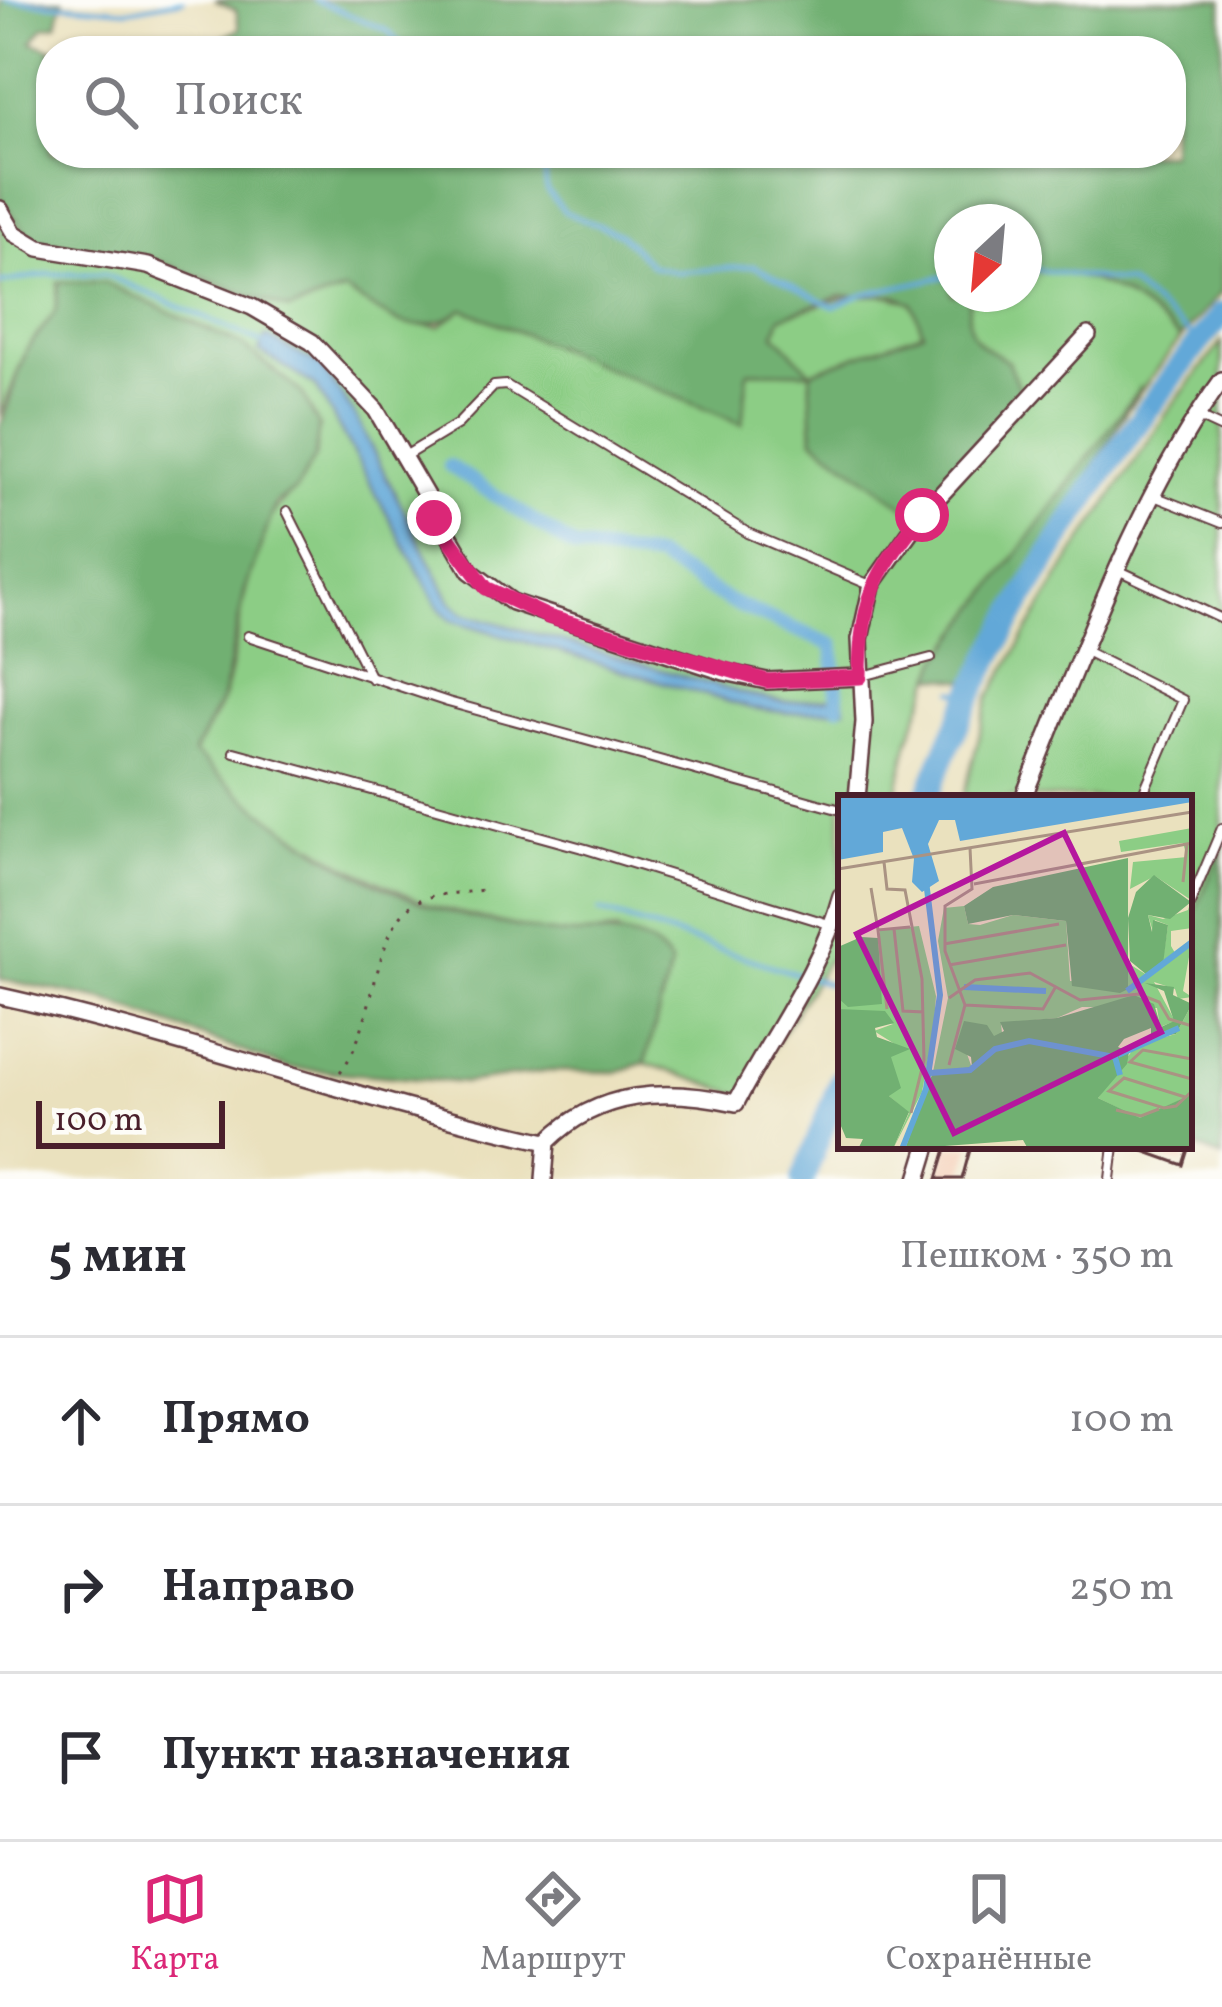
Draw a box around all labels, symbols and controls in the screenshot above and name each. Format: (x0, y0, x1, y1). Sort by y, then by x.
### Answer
search box (36, 36, 1186, 168)
icon: search (78, 69, 144, 135)
text: Поиск (174, 71, 303, 134)
north arrow (934, 204, 1042, 312)
route start (895, 488, 949, 542)
route end (407, 491, 461, 545)
inset map (838, 795, 1192, 1149)
scale bar (36, 1095, 225, 1148)
text: 100 m (54, 1099, 143, 1145)
text: 5 мин (48, 1222, 187, 1293)
text: Пешком · 350 m (900, 1230, 1174, 1284)
icon: ahead (48, 1388, 114, 1454)
text: Прямо (162, 1389, 310, 1452)
text: 100 m (1069, 1394, 1174, 1448)
icon: right (48, 1556, 114, 1622)
text: Направо (162, 1557, 355, 1620)
text: 250 m (1069, 1562, 1174, 1616)
icon: arrive (48, 1724, 114, 1790)
text: Пункт назначения (162, 1725, 571, 1788)
tab: Карта (130, 1866, 220, 1984)
tab: Маршрут (480, 1866, 626, 1984)
tab: Сохранённые (886, 1866, 1092, 1984)

